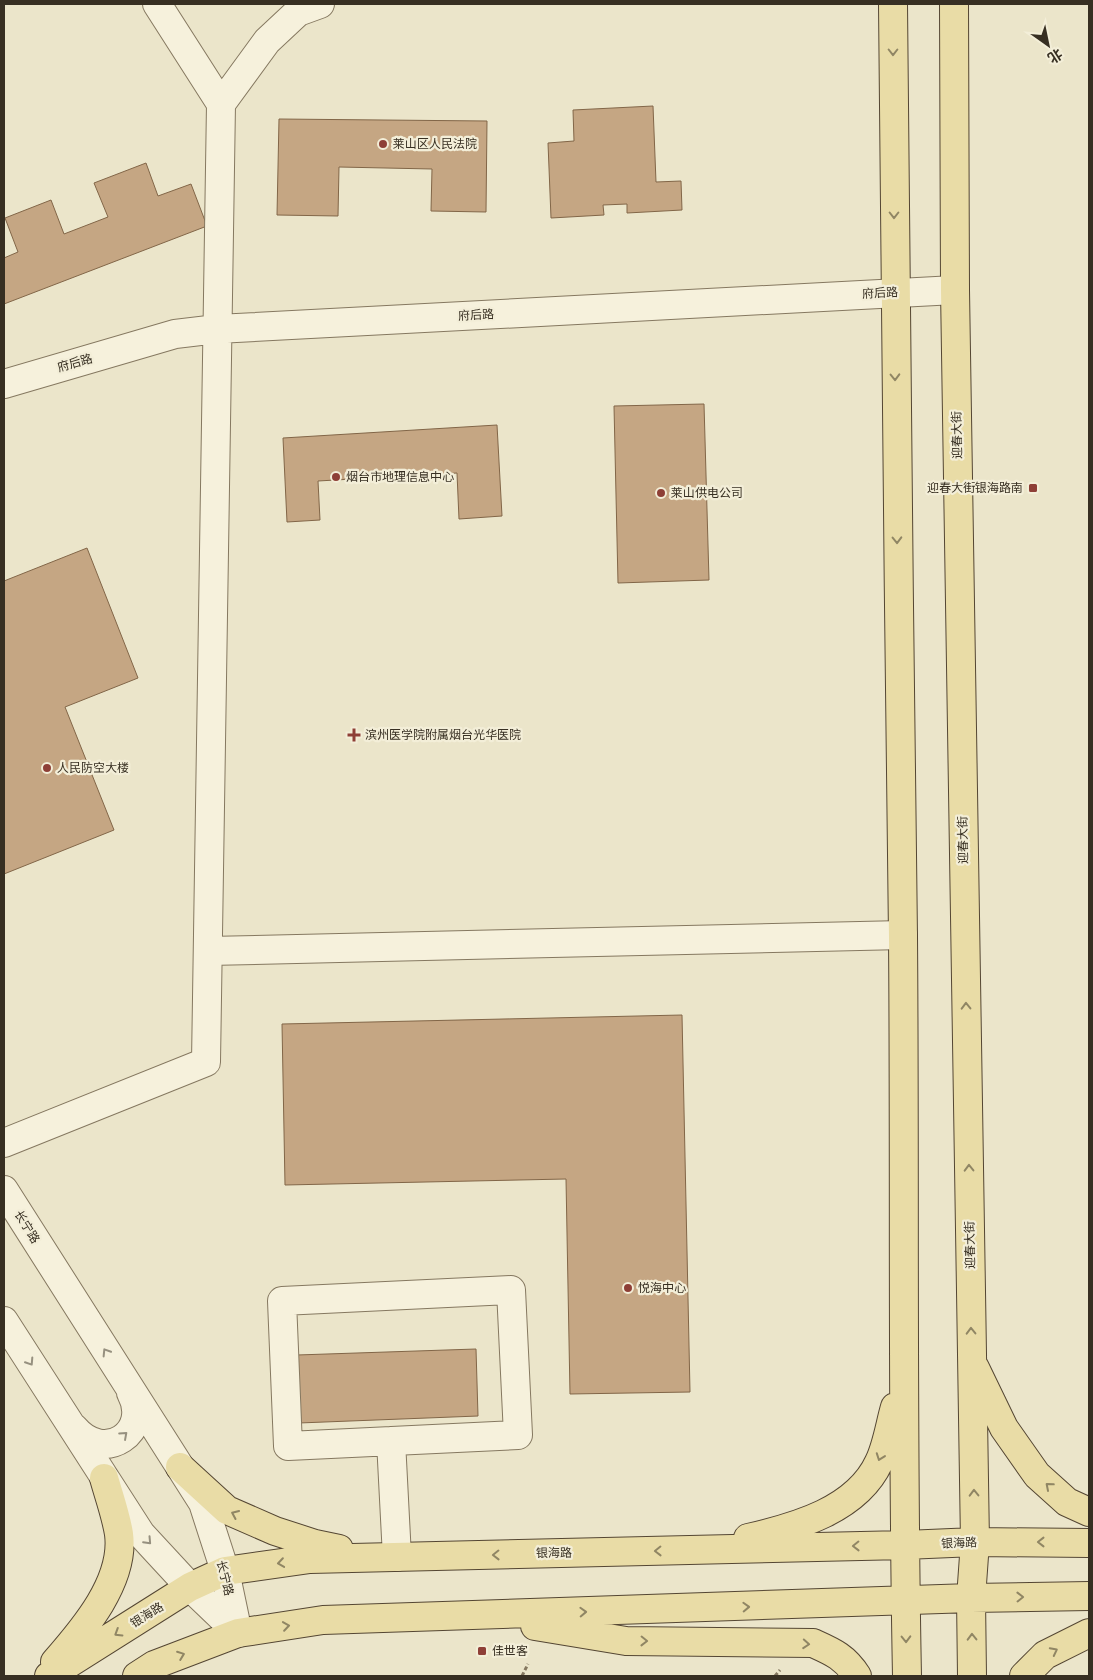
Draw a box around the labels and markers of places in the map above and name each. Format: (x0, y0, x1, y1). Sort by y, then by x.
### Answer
place label: 莱山区人民法院 (393, 137, 477, 151)
marker: 莱山区人民法院 (377, 138, 389, 150)
place label: 烟台市地理信息中心 (346, 470, 454, 484)
marker: 烟台市地理信息中心 (330, 471, 342, 483)
place label: 迎春大街银海路南 (927, 481, 1023, 495)
marker: 迎春大街银海路南 (1027, 482, 1039, 494)
place label: 莱山供电公司 (671, 486, 743, 500)
marker: 莱山供电公司 (655, 487, 667, 499)
marker: 滨州医学院附属烟台光华医院 (347, 728, 361, 742)
place label: 滨州医学院附属烟台光华医院 (365, 728, 521, 742)
place label: 人民防空大楼 (57, 761, 129, 775)
marker: 人民防空大楼 (41, 762, 53, 774)
place label: 悦海中心 (638, 1281, 686, 1295)
marker: 悦海中心 (622, 1282, 634, 1294)
place label: 佳世客 (492, 1644, 528, 1658)
marker: 佳世客 (476, 1645, 488, 1657)

